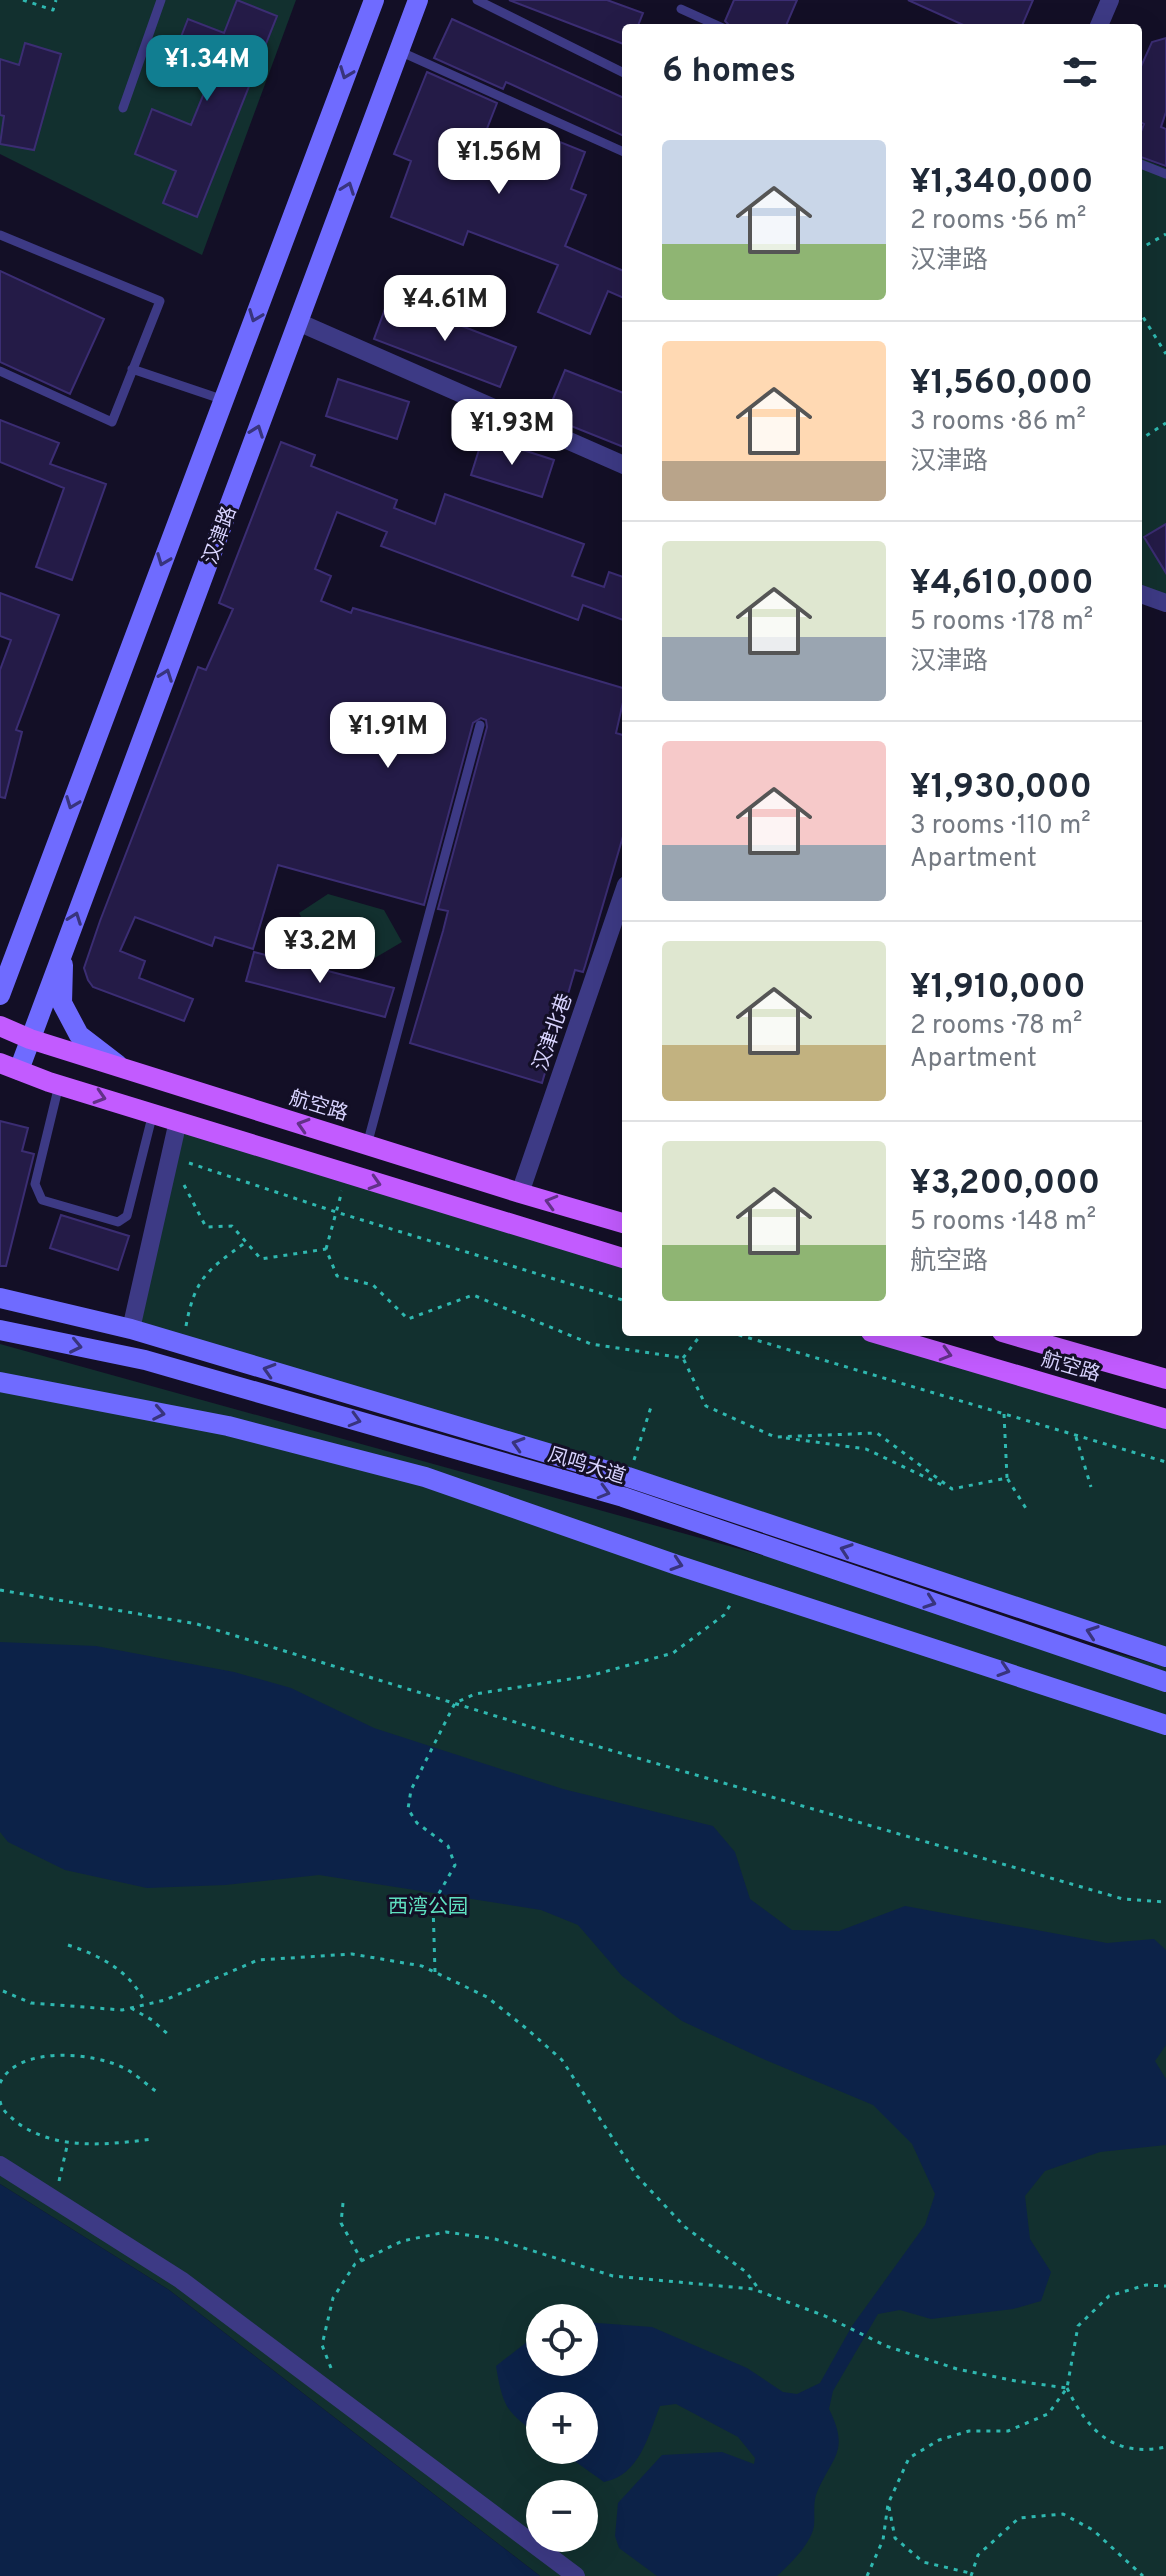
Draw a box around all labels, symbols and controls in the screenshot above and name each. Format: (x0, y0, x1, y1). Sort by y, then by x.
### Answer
pin: ¥1.34M (142, 35, 272, 103)
text: ¥1.34M (164, 44, 250, 77)
icon: filters (1058, 50, 1102, 94)
text: 6 homes (662, 51, 796, 94)
one-way arrow (339, 65, 356, 79)
pin: ¥1.56M (434, 128, 564, 196)
text: ¥1.56M (456, 137, 542, 170)
text: ¥1,340,000 (910, 162, 1093, 205)
icon: home (726, 172, 822, 268)
one-way arrow (338, 182, 355, 196)
text: 2 rooms · 56 m² (910, 205, 1086, 238)
text: 汉津路 (910, 245, 988, 278)
pin: ¥4.61M (380, 275, 510, 343)
text: ¥4.61M (402, 284, 488, 317)
one-way arrow (248, 309, 265, 323)
text: ¥1,560,000 (910, 363, 1093, 406)
icon: home (726, 373, 822, 469)
pin: ¥1.93M (447, 399, 577, 467)
text: 3 rooms · 86 m² (910, 406, 1086, 439)
text: ¥1.93M (469, 408, 555, 441)
one-way arrow (247, 425, 264, 439)
text: 汉津路 (910, 446, 988, 479)
street label: 汉津路 (198, 503, 243, 568)
one-way arrow (157, 552, 173, 566)
text: ¥4,610,000 (910, 563, 1094, 606)
icon: home (726, 573, 822, 669)
text: 5 rooms · 178 m² (910, 606, 1093, 639)
text: 汉津路 (910, 646, 988, 679)
one-way arrow (157, 669, 173, 683)
pin: ¥1.91M (323, 702, 453, 770)
text: ¥1.91M (348, 711, 428, 744)
text: ¥1,930,000 (910, 767, 1092, 810)
icon: home (726, 773, 822, 869)
one-way arrow (65, 795, 82, 809)
text: 3 rooms · 110 m² (910, 810, 1091, 843)
text: Apartment (910, 843, 1037, 876)
one-way arrow (66, 912, 82, 926)
pin: ¥3.2M (264, 917, 376, 985)
text: ¥3.2M (283, 926, 357, 959)
text: ¥1,910,000 (910, 967, 1086, 1010)
icon: home (726, 973, 822, 1069)
street label: 汉津北巷 (529, 991, 579, 1075)
text: 2 rooms · 78 m² (910, 1010, 1082, 1043)
text: Apartment (910, 1043, 1037, 1076)
street label: 航空路 (286, 1086, 351, 1128)
one-way arrow (92, 1088, 106, 1104)
one-way arrow (296, 1118, 310, 1134)
text: ¥3,200,000 (910, 1163, 1100, 1206)
icon: home (726, 1173, 822, 1269)
one-way arrow (368, 1174, 381, 1190)
one-way arrow (545, 1195, 558, 1211)
text: 5 rooms · 148 m² (910, 1206, 1096, 1239)
text: 航空路 (910, 1246, 988, 1279)
one-way arrow (69, 1337, 83, 1354)
one-way arrow (938, 1345, 952, 1361)
street label: 航空路 (1038, 1347, 1103, 1389)
one-way arrow (263, 1363, 276, 1379)
one-way arrow (152, 1403, 166, 1420)
one-way arrow (347, 1411, 361, 1427)
one-way arrow (512, 1437, 526, 1453)
street label: 凤鸣大道 (544, 1443, 628, 1491)
one-way arrow (597, 1483, 611, 1499)
one-way arrow (839, 1543, 853, 1559)
one-way arrow (669, 1555, 683, 1571)
one-way arrow (923, 1592, 937, 1608)
one-way arrow (1086, 1626, 1100, 1642)
one-way arrow (996, 1661, 1010, 1677)
park label: 西湾公园 (388, 1895, 468, 1921)
map controls (526, 2304, 598, 2552)
button: locate (526, 2304, 598, 2376)
button: + (526, 2392, 598, 2464)
button: − (526, 2480, 598, 2552)

